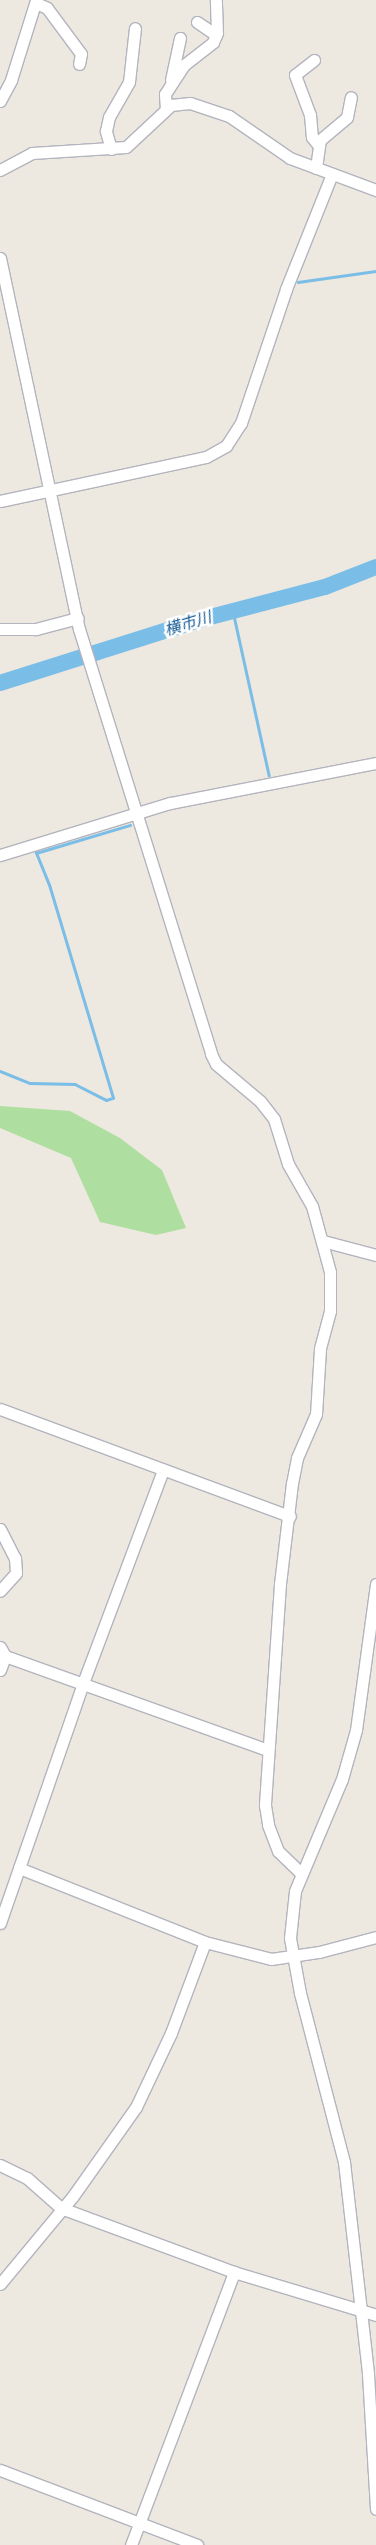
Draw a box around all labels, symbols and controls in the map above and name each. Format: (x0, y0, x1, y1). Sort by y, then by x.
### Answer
water label: 横市川 (162, 608, 214, 640)

